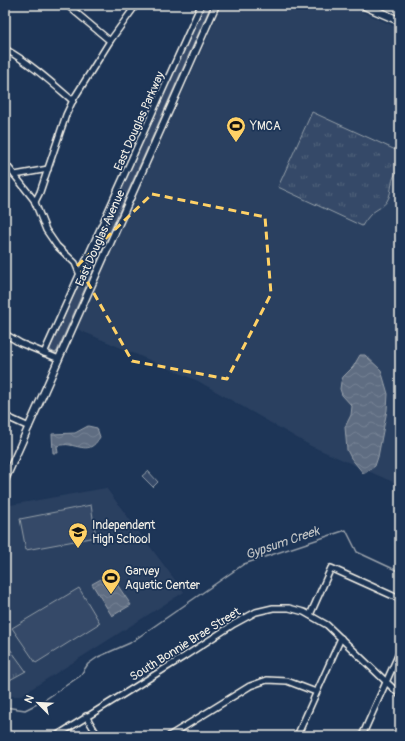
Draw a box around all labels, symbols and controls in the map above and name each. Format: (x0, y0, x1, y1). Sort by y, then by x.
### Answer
street label: East Douglas Parkway (111, 69, 168, 173)
sports icon: YMCA (225, 115, 247, 143)
place label: YMCA (249, 119, 281, 134)
street label: East Douglas Avenue (72, 188, 128, 289)
place label: Independent High School (92, 518, 156, 547)
school or university icon: Independent High School (67, 521, 89, 549)
water label: Gypsum Creek (243, 522, 323, 563)
place label: Garvey Aquatic Center (125, 564, 201, 593)
sports icon: Garvey Aquatic Center (100, 567, 122, 595)
street label: South Bonnie Brae Street (127, 604, 243, 685)
north arrow (18, 683, 58, 723)
text: N (22, 693, 37, 705)

